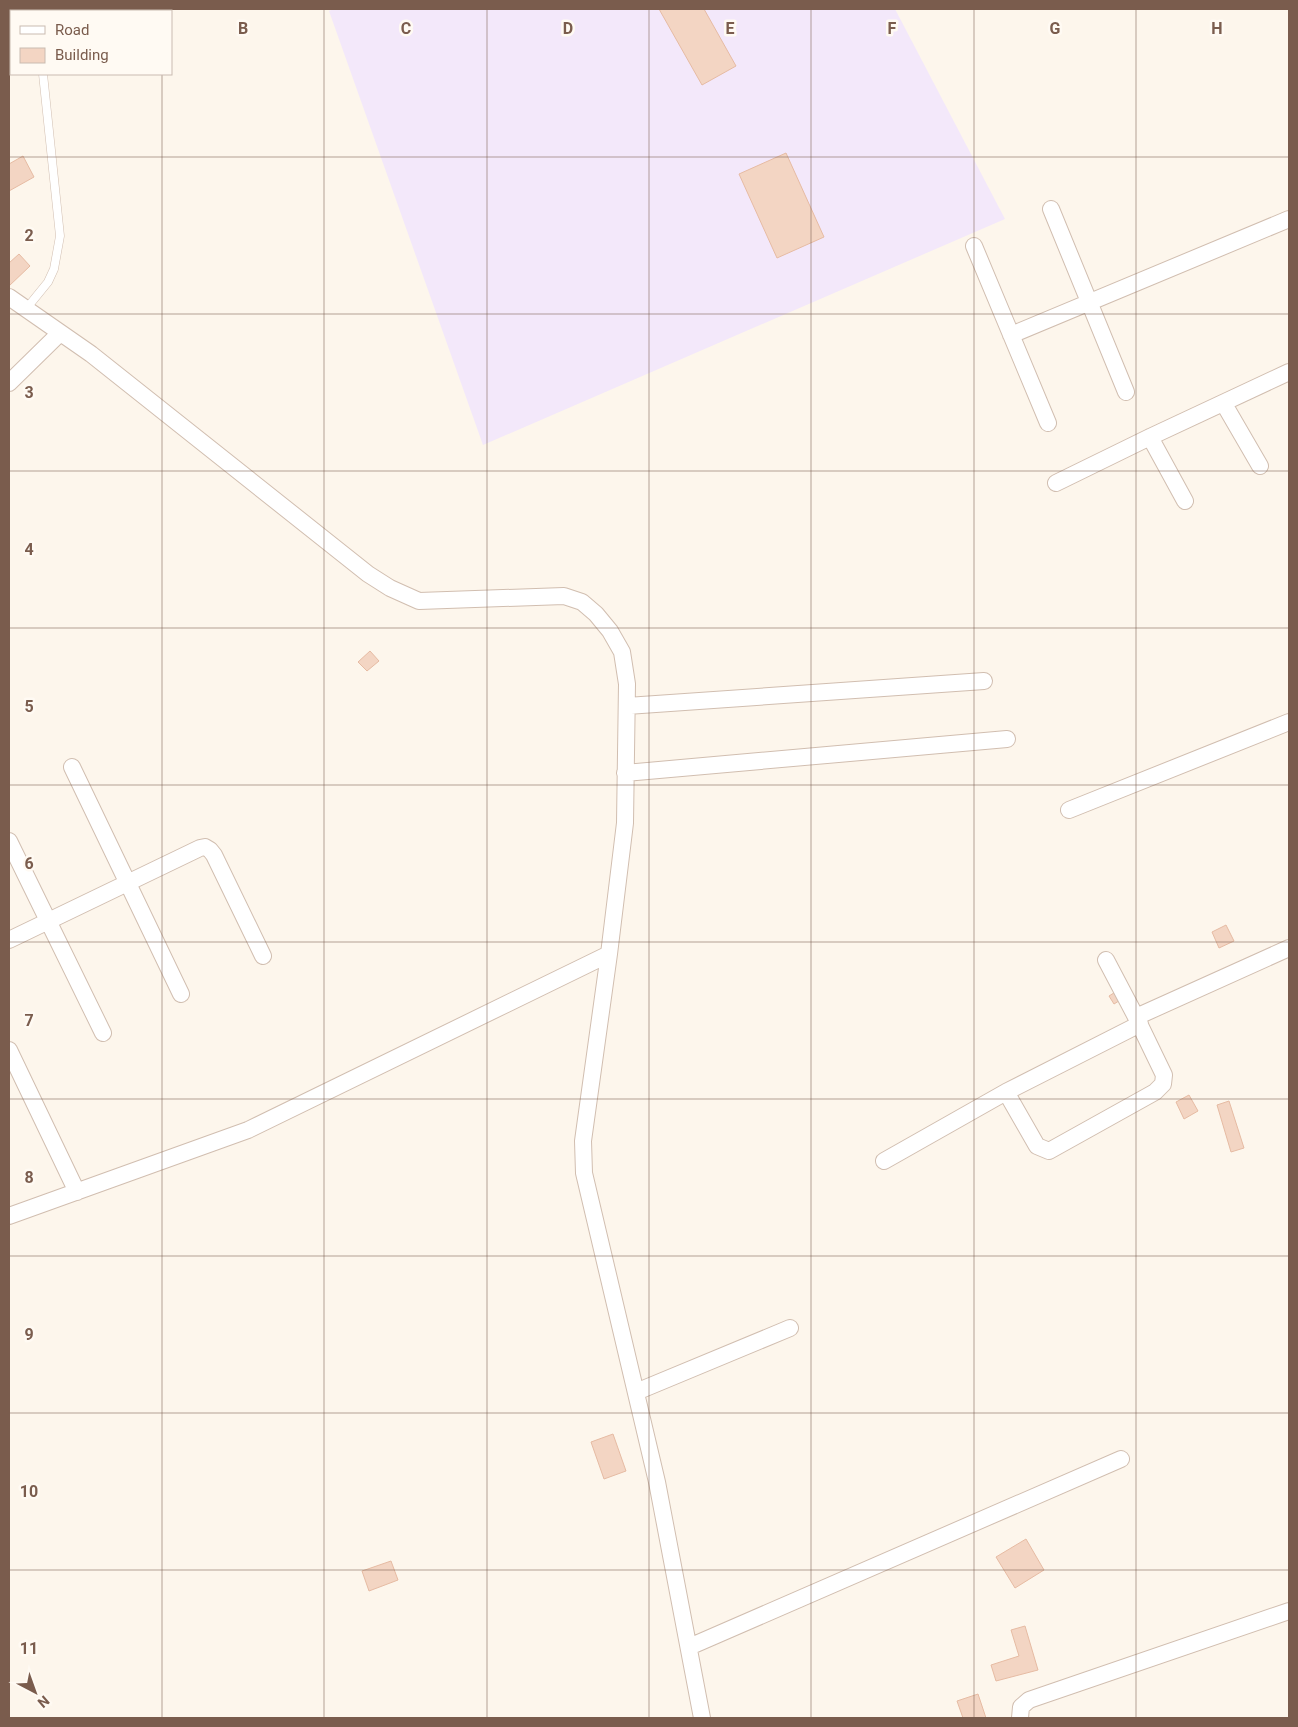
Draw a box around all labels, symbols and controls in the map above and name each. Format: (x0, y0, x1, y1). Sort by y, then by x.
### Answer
legend (10, 10, 172, 75)
text: B (238, 19, 248, 38)
text: C (401, 19, 411, 38)
text: D (563, 19, 573, 38)
text: E (726, 19, 735, 38)
text: F (888, 19, 897, 38)
text: G (1050, 19, 1061, 38)
text: H (1211, 19, 1223, 38)
text: Road (55, 21, 89, 39)
text: Building (55, 46, 109, 64)
text: 2 (24, 226, 34, 245)
text: 3 (24, 383, 34, 402)
text: 4 (24, 540, 34, 559)
text: 5 (24, 697, 34, 716)
text: 6 (24, 854, 34, 873)
text: 7 (24, 1011, 34, 1030)
text: 8 (24, 1168, 34, 1187)
text: 9 (24, 1325, 34, 1344)
text: 10 (20, 1482, 38, 1501)
text: 11 (20, 1639, 38, 1658)
north arrow (10, 1667, 60, 1717)
text: N (35, 1693, 53, 1711)

